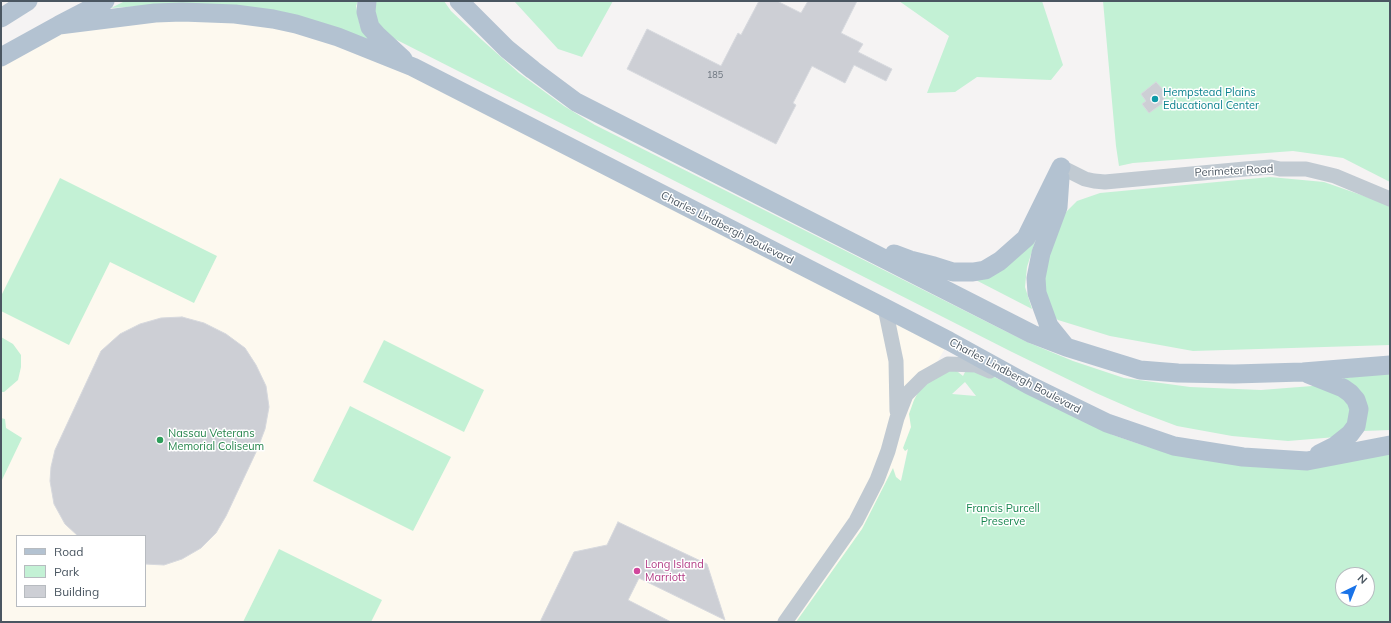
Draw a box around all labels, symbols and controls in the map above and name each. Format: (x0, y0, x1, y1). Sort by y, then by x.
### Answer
house number: 185 (707, 70, 723, 80)
place label: Hempstead Plains Educational Center (1163, 86, 1259, 112)
marker: Hempstead Plains Educational Center (1150, 94, 1160, 104)
street label: Perimeter Road (1194, 162, 1274, 180)
street label: Charles Lindbergh Boulevard (658, 189, 796, 267)
street label: Charles Lindbergh Boulevard (947, 336, 1083, 416)
place label: Nassau Veterans Memorial Coliseum (168, 427, 264, 453)
marker: Nassau Veterans Memorial Coliseum (155, 435, 165, 445)
park label: Francis Purcell Preserve (966, 502, 1040, 528)
legend (16, 535, 146, 607)
text: Road (54, 544, 83, 559)
place label: Long Island Marriott (645, 558, 704, 584)
text: Park (54, 564, 79, 579)
marker: Long Island Marriott (632, 566, 642, 576)
north arrow (1335, 567, 1375, 607)
text: N (1355, 571, 1370, 587)
text: Building (54, 584, 99, 599)

